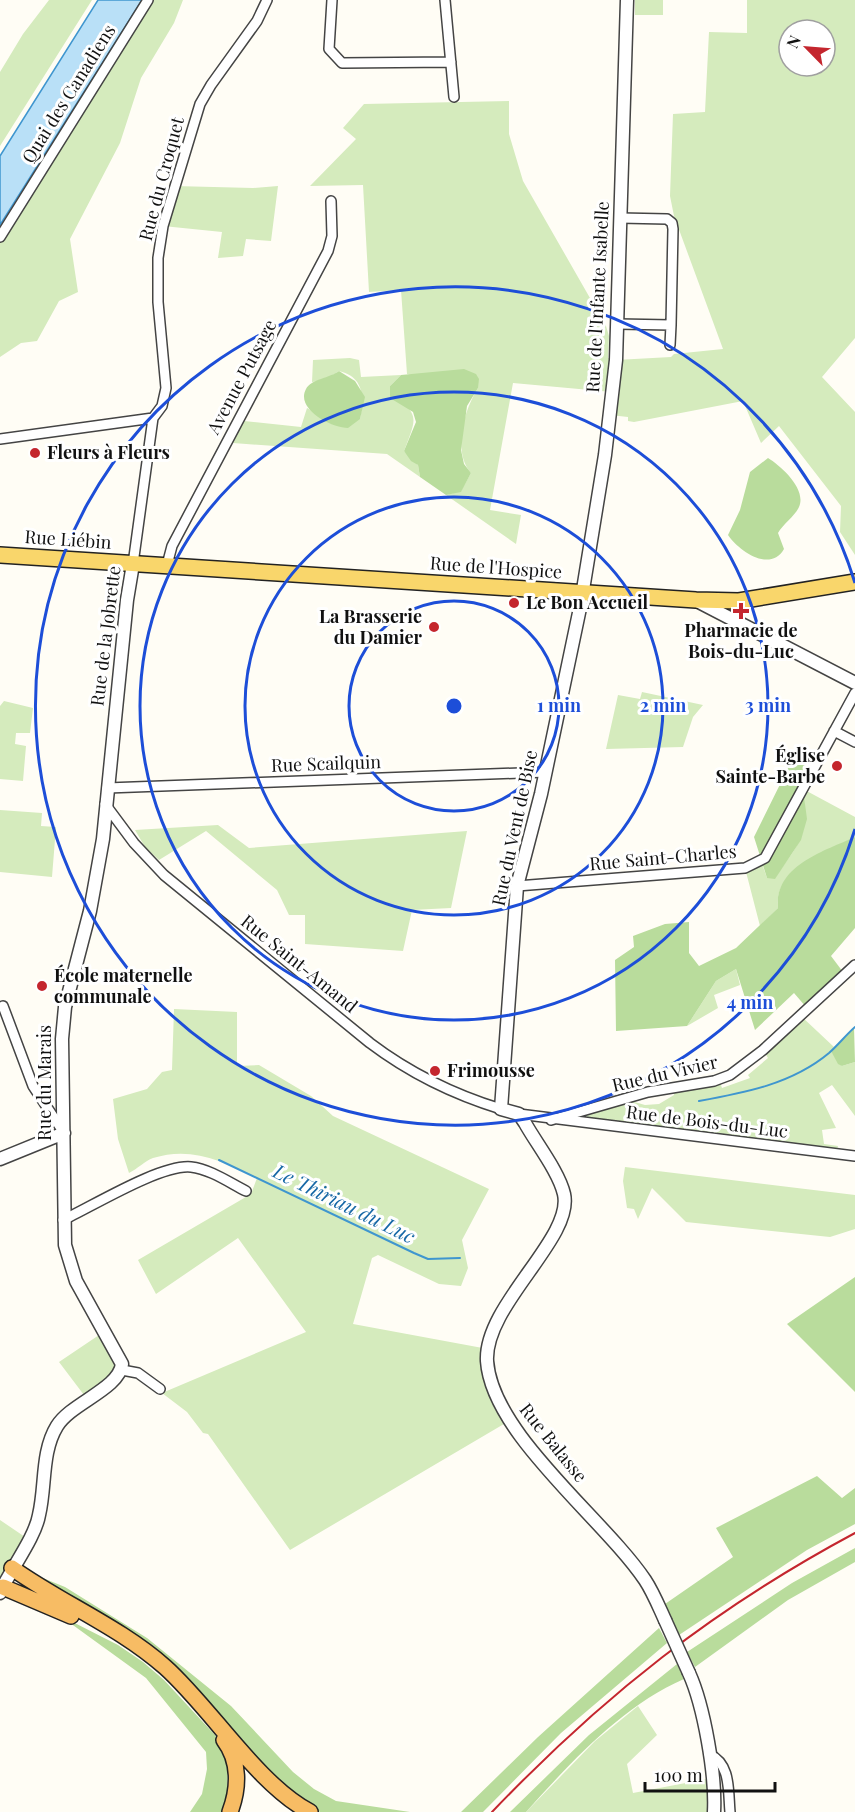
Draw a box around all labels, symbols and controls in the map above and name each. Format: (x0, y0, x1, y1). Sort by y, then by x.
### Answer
north arrow (777, 18, 837, 78)
street label: Quai des Canadiens (16, 20, 121, 167)
text: N (781, 31, 805, 51)
street label: Rue du Croquet (133, 114, 189, 243)
street label: Rue de l'Infante Isabelle (580, 201, 614, 393)
street label: Avenue Putsage (200, 315, 281, 439)
place label: Fleurs à Fleurs (47, 440, 170, 464)
marker: Fleurs à Fleurs (28, 446, 42, 460)
street label: Rue Liébin (24, 524, 112, 554)
street label: Rue de l'Hospice (429, 550, 563, 584)
street label: Rue de la Jobrette (85, 564, 126, 707)
place label: Le Bon Accueil (526, 590, 649, 614)
marker: Le Bon Accueil (507, 596, 521, 610)
place label: La Brasserie du Damier (319, 604, 423, 649)
marker: Pharmacie de Bois-du-Luc (734, 604, 748, 618)
place label: Pharmacie de Bois-du-Luc (684, 618, 798, 663)
marker: La Brasserie du Damier (427, 620, 441, 634)
text: 1 min (537, 693, 581, 717)
text: 2 min (640, 693, 686, 717)
text: 3 min (745, 693, 791, 717)
centre of rings (444, 696, 464, 716)
place label: Église Sainte-Barbe (715, 743, 825, 788)
street label: Rue du Vent de Bise (486, 748, 542, 908)
street label: Rue Scailquin (271, 749, 382, 777)
marker: Église Sainte-Barbe (830, 759, 844, 773)
street label: Rue Saint-Charles (588, 839, 737, 875)
street label: Rue Saint-Amand (236, 909, 363, 1018)
place label: École maternelle communale (54, 963, 193, 1008)
marker: École maternelle communale (35, 979, 49, 993)
text: 4 min (727, 990, 773, 1014)
street label: Rue du Marais (32, 1025, 56, 1141)
street label: Rue du Vivier (610, 1049, 720, 1097)
place label: Frimousse (447, 1058, 535, 1082)
marker: Frimousse (428, 1064, 442, 1078)
street label: Rue de Bois-du-Luc (625, 1099, 790, 1143)
water label: Le Thiriau du Luc (268, 1156, 420, 1249)
street label: Rue Balasse (514, 1398, 593, 1487)
scale bar (645, 1755, 776, 1793)
text: 100 m (654, 1763, 703, 1787)

